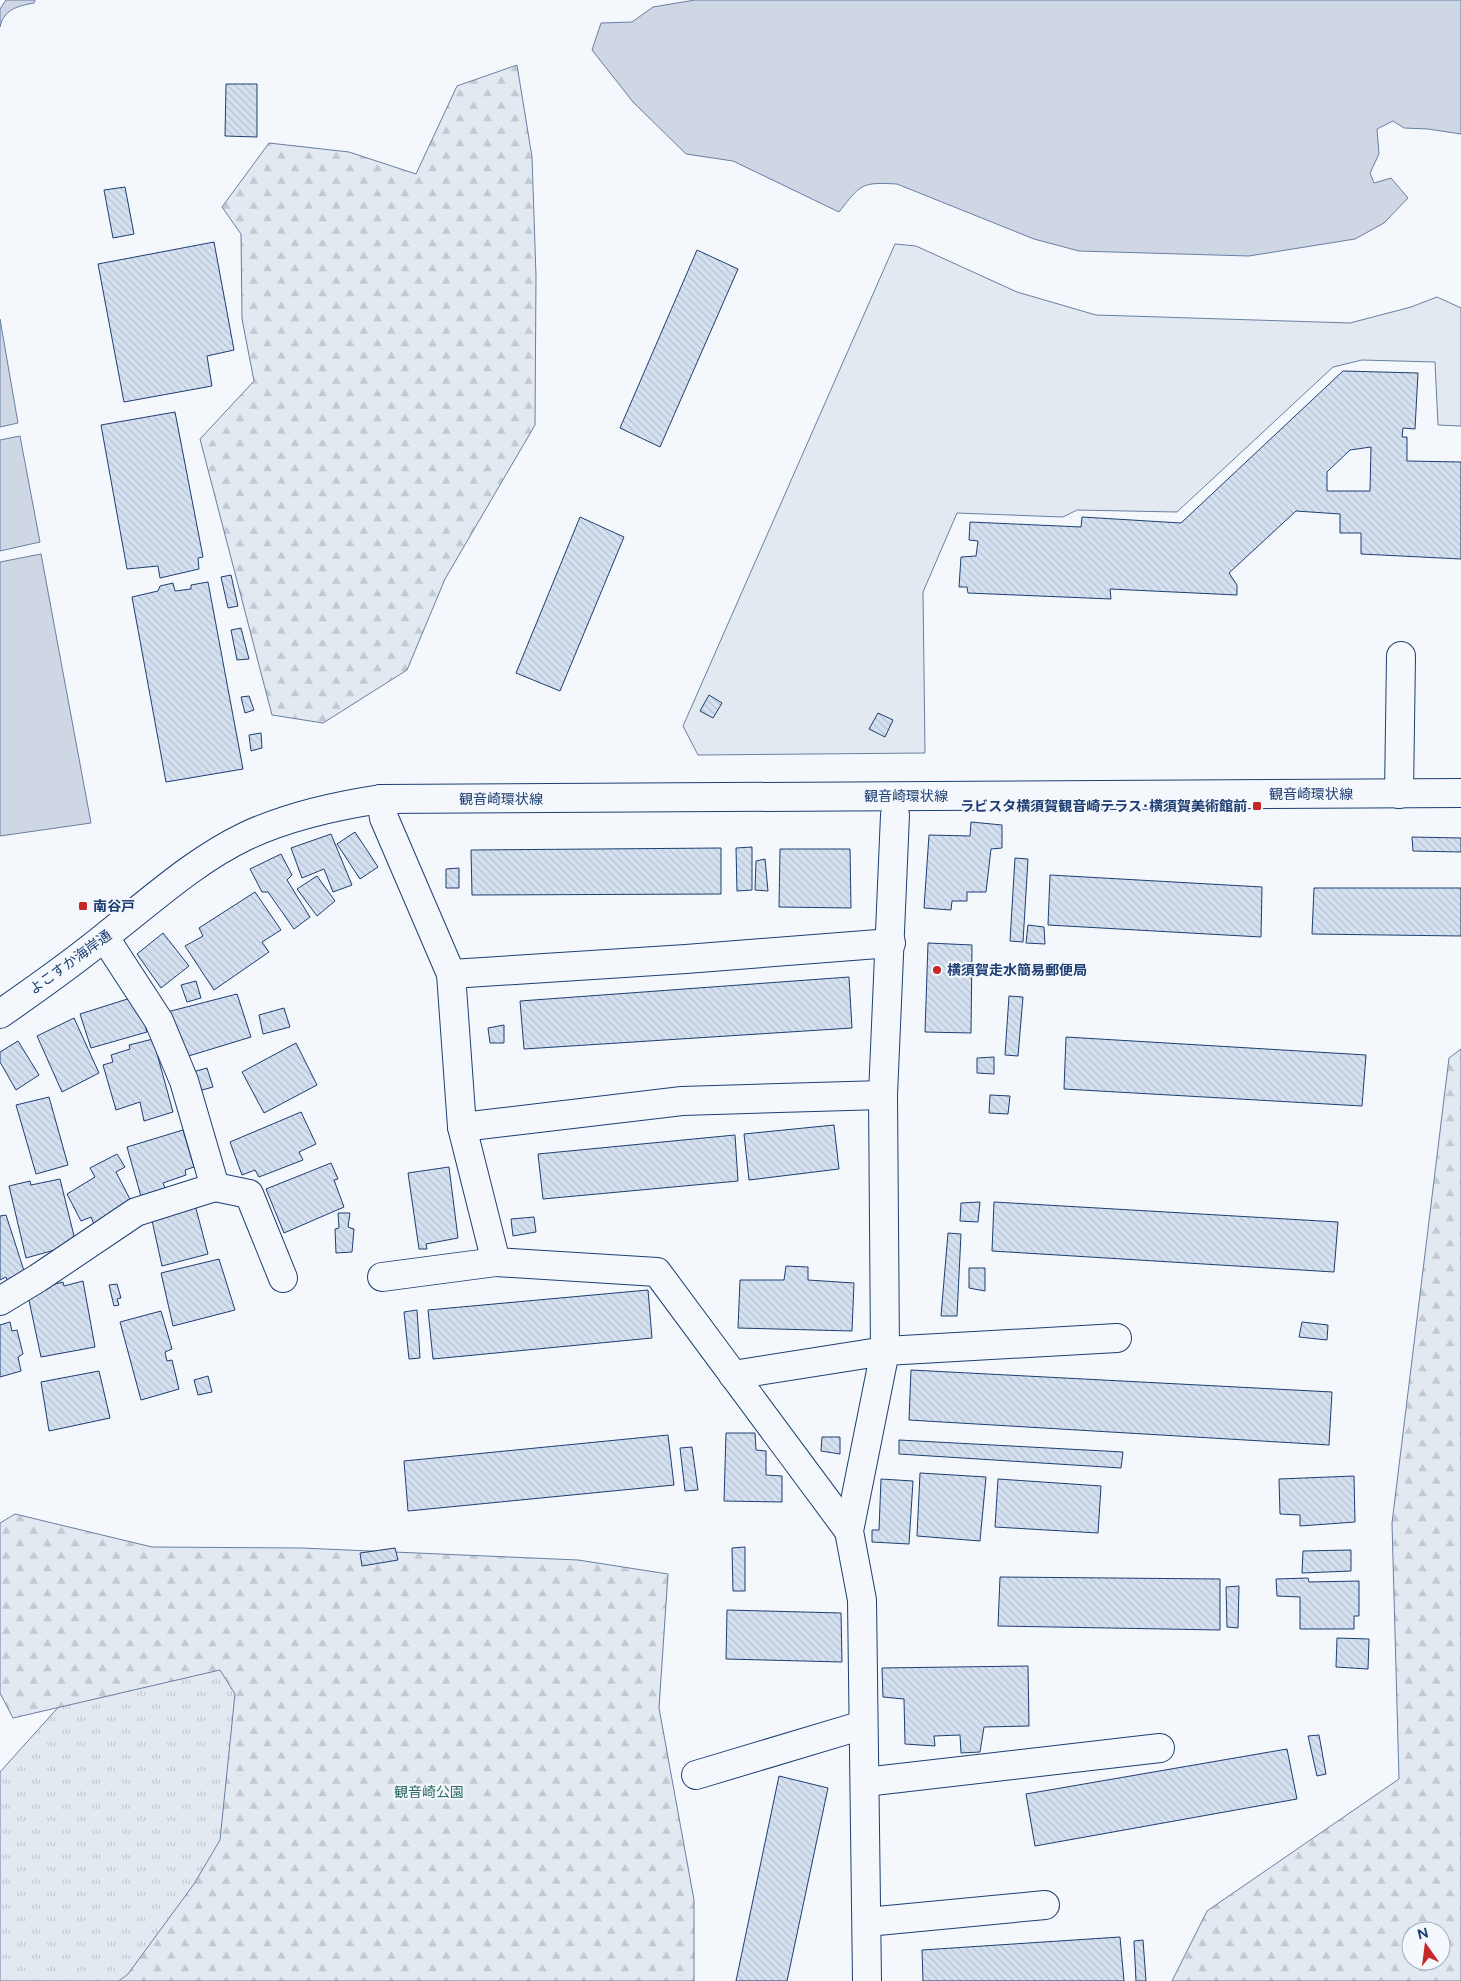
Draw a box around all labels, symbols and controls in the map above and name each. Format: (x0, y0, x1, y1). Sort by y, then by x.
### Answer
street label: 観音崎環状線 (1269, 786, 1353, 803)
street label: 観音崎環状線 (864, 788, 948, 805)
street label: 観音崎環状線 (459, 791, 543, 808)
place label: ラビスタ横須賀観音崎テラス･横須賀美術館前 (960, 798, 1247, 815)
marker: ラビスタ横須賀観音崎テラス･横須賀美術館前 (1251, 800, 1263, 812)
place label: 南谷戸 (93, 898, 135, 915)
marker: 南谷戸 (77, 900, 89, 912)
street label: よこすか海岸通 (26, 927, 115, 998)
place label: 横須賀走水簡易郵便局 (947, 962, 1087, 979)
marker: 横須賀走水簡易郵便局 (931, 964, 943, 976)
park label: 観音崎公園 (394, 1784, 464, 1801)
north arrow (1401, 1921, 1451, 1971)
text: N (1416, 1924, 1430, 1943)

